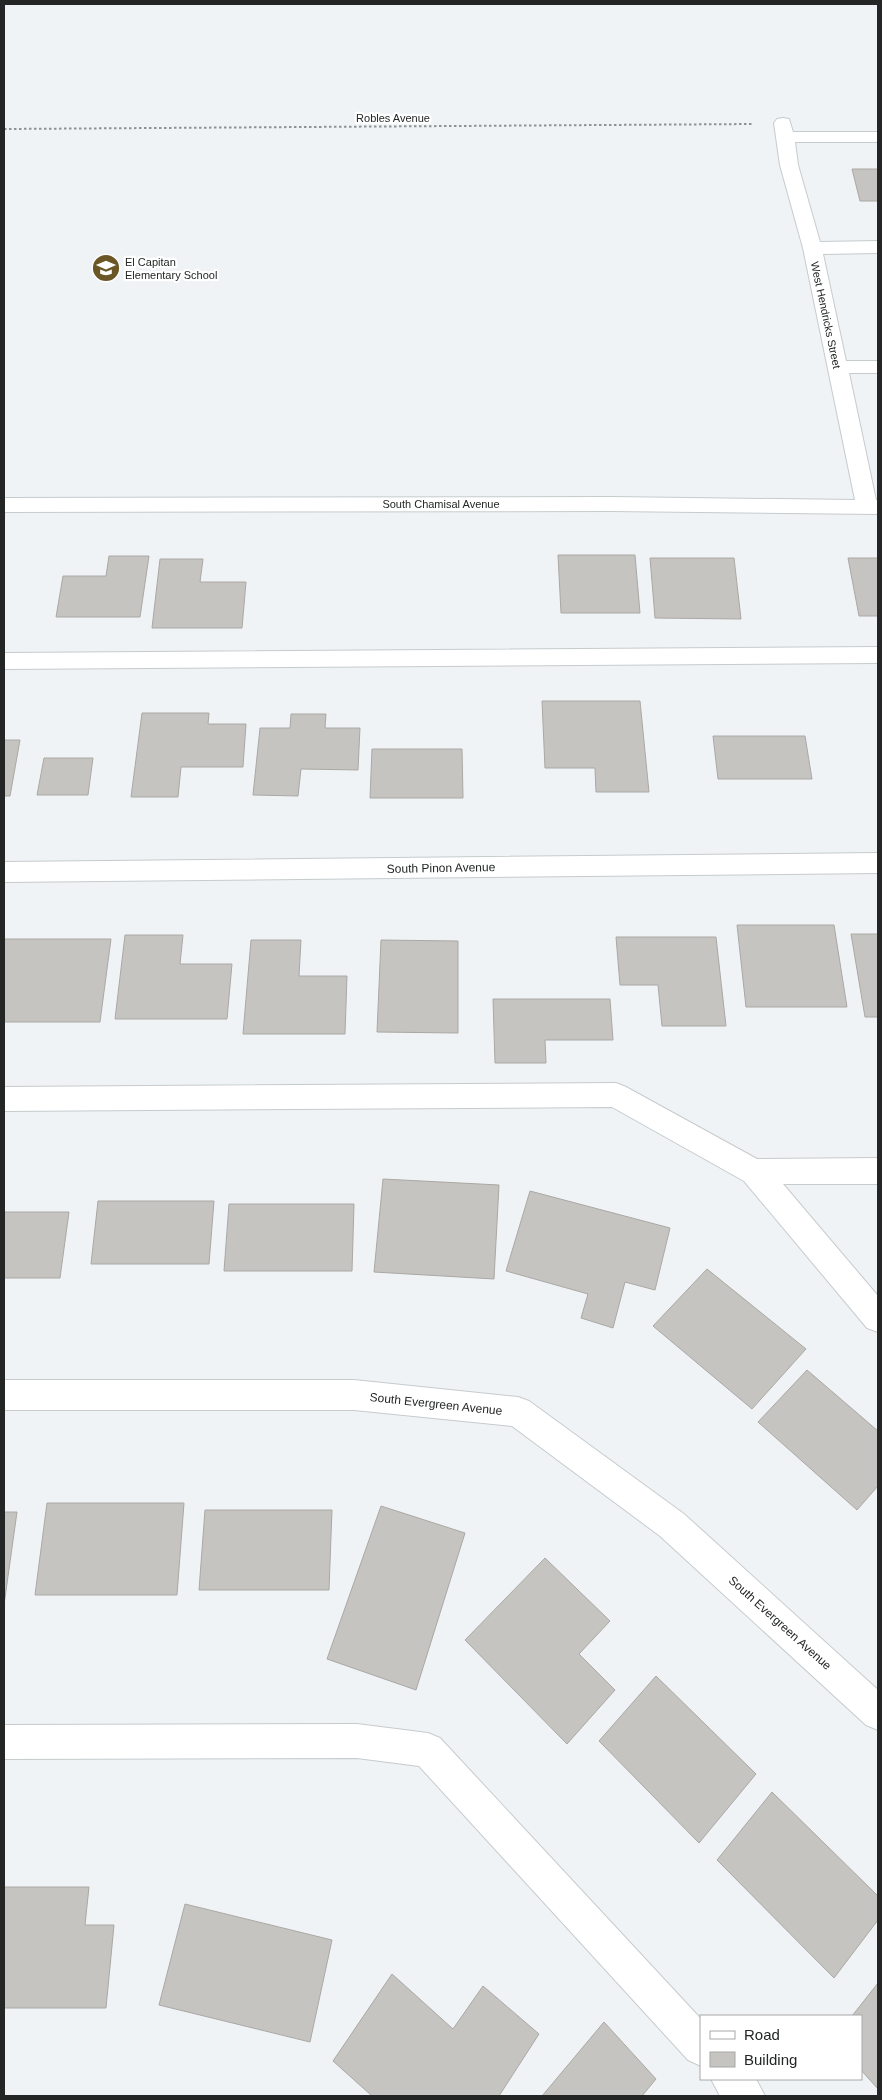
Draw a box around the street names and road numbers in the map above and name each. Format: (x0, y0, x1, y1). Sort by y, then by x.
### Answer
street label: Robles Avenue (356, 112, 430, 124)
street label: West Hendricks Street (809, 260, 843, 370)
street label: South Chamisal Avenue (382, 498, 500, 510)
street label: South Pinon Avenue (387, 860, 496, 876)
street label: South Evergreen Avenue (369, 1390, 503, 1418)
street label: South Evergreen Avenue (726, 1573, 834, 1673)

